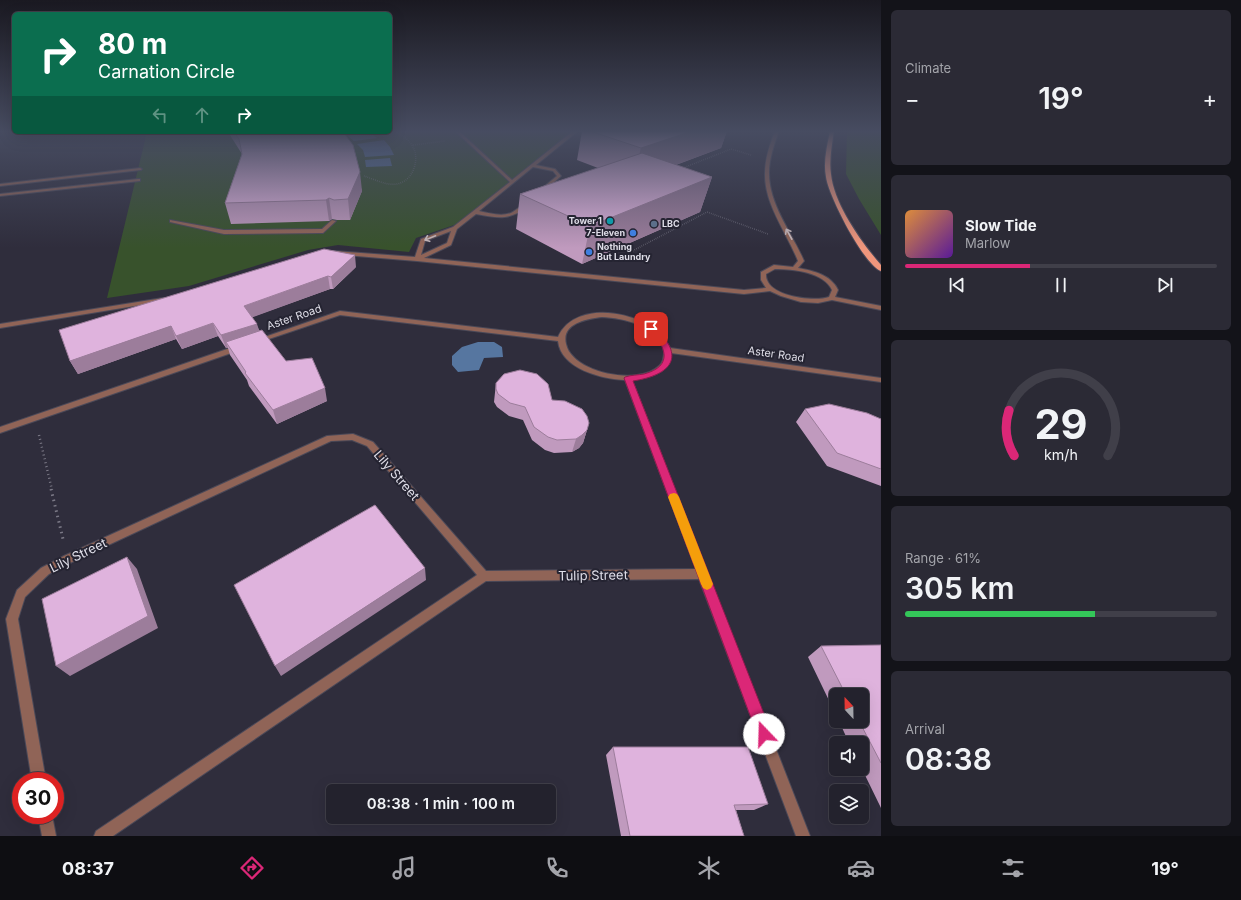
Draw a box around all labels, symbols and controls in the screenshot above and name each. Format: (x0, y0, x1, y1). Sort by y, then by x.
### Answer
text: 80 m (98, 27, 167, 61)
icon: right (32, 28, 84, 80)
text: Climate (905, 60, 951, 76)
text: Carnation Circle (98, 61, 235, 82)
text: 19° (1038, 80, 1084, 116)
text: − (905, 86, 920, 112)
text: + (1202, 86, 1217, 112)
icon: left (149, 104, 171, 126)
icon: ahead (191, 104, 213, 126)
icon: right (233, 104, 255, 126)
place label: Tower 1 (569, 215, 602, 226)
marker: Tower 1 (605, 216, 615, 226)
text: Slow Tide (965, 216, 1037, 235)
place label: LBC (662, 218, 680, 229)
marker: LBC (649, 219, 659, 229)
place label: 7-Eleven (586, 227, 625, 238)
marker: 7-Eleven (628, 228, 638, 238)
one-way arrow (785, 228, 792, 240)
one-way arrow (424, 234, 436, 242)
text: Marlow (965, 235, 1011, 251)
place label: Nothing But Laundry (597, 241, 651, 262)
marker: Nothing But Laundry (584, 247, 594, 257)
icon: previous (946, 274, 968, 296)
icon: pause (1050, 274, 1072, 296)
icon: next (1154, 274, 1176, 296)
street label: Aster Road (265, 301, 323, 333)
pin (634, 312, 668, 346)
icon: arrive (640, 318, 662, 340)
street label: Aster Road (747, 343, 805, 365)
text: 29 (1034, 399, 1088, 449)
text: km/h (1044, 446, 1078, 463)
street label: Lily Street (371, 447, 423, 503)
street label: Lily Street (47, 534, 109, 576)
text: Range · 61% (905, 550, 981, 566)
street label: Tulip Street (558, 566, 628, 584)
text: 305 km (905, 570, 1014, 606)
north arrow (829, 688, 869, 728)
map controls (829, 688, 869, 824)
position arrow (743, 713, 785, 755)
text: Arrival (905, 721, 945, 737)
button: sound (829, 736, 869, 776)
text: 08:38 (905, 741, 992, 777)
speed limit sign: 30 (12, 772, 64, 824)
button: layers (829, 784, 869, 824)
text: 08:38 · 1 min · 100 m (367, 794, 515, 813)
icon: directions (238, 854, 266, 882)
icon: music (390, 854, 418, 882)
icon: phone (543, 854, 571, 882)
icon: climate (695, 854, 723, 882)
icon: car (847, 854, 875, 882)
icon: filters (999, 854, 1027, 882)
text: 08:37 (62, 858, 114, 879)
text: 19° (1151, 858, 1179, 879)

